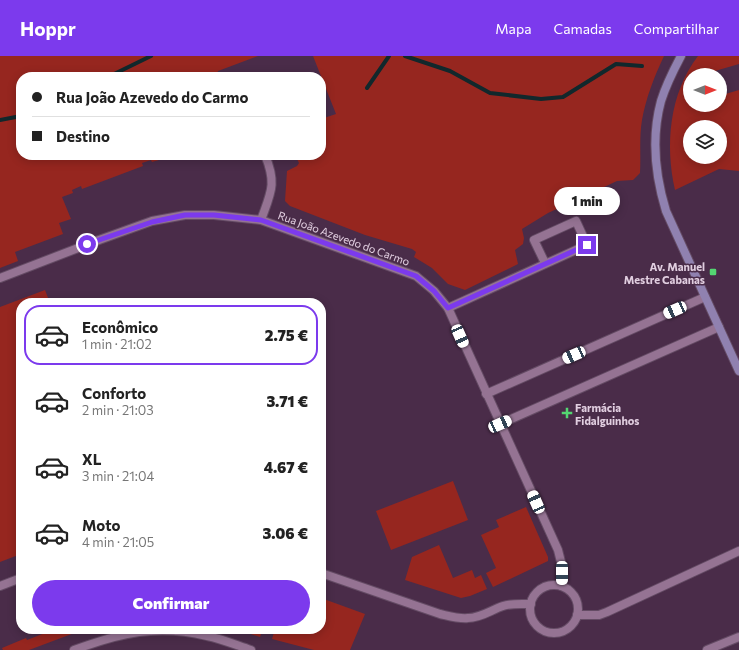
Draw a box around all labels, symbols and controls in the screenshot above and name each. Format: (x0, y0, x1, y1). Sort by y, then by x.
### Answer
text: Hoppr (20, 17, 76, 40)
text: Mapa (495, 20, 532, 37)
text: Camadas (554, 20, 612, 37)
text: Compartilhar (634, 20, 719, 37)
north arrow (683, 68, 727, 112)
map controls (683, 68, 727, 164)
text: Rua João Azevedo do Carmo (56, 88, 248, 106)
button: layers (683, 120, 727, 164)
text: Destino (56, 127, 110, 145)
callout: 1 min (554, 187, 620, 215)
text: 1 min (571, 193, 603, 209)
street label: Rua João Azevedo do Carmo (276, 208, 412, 269)
route start (78, 235, 96, 253)
route end (578, 236, 596, 254)
place label: Av. Manuel Mestre Cabanas (624, 260, 705, 286)
marker: Av. Manuel Mestre Cabanas (708, 267, 718, 277)
car (662, 300, 688, 320)
icon: car (34, 317, 70, 353)
text: Econômico (82, 318, 158, 336)
car (450, 323, 470, 349)
text: 2.75 € (265, 326, 308, 344)
text: 1 min · 21:02 (82, 336, 152, 352)
car (561, 345, 587, 365)
icon: car (34, 383, 70, 419)
text: Conforto (82, 384, 146, 402)
text: 3.71 € (266, 392, 308, 410)
place label: Farmácia Fidalguinhos (575, 401, 639, 427)
text: 2 min · 21:03 (82, 402, 154, 418)
marker: Farmácia Fidalguinhos (562, 408, 572, 418)
car (487, 414, 513, 434)
icon: car (34, 449, 70, 485)
text: XL (82, 450, 101, 468)
text: 4.67 € (264, 458, 308, 476)
text: 3 min · 21:04 (82, 468, 154, 484)
car (526, 489, 546, 515)
icon: car (34, 515, 70, 551)
text: Moto (82, 516, 121, 534)
text: 3.06 € (262, 524, 308, 542)
text: 4 min · 21:05 (82, 534, 154, 550)
car (556, 561, 568, 585)
button: Confirmar (32, 580, 310, 626)

